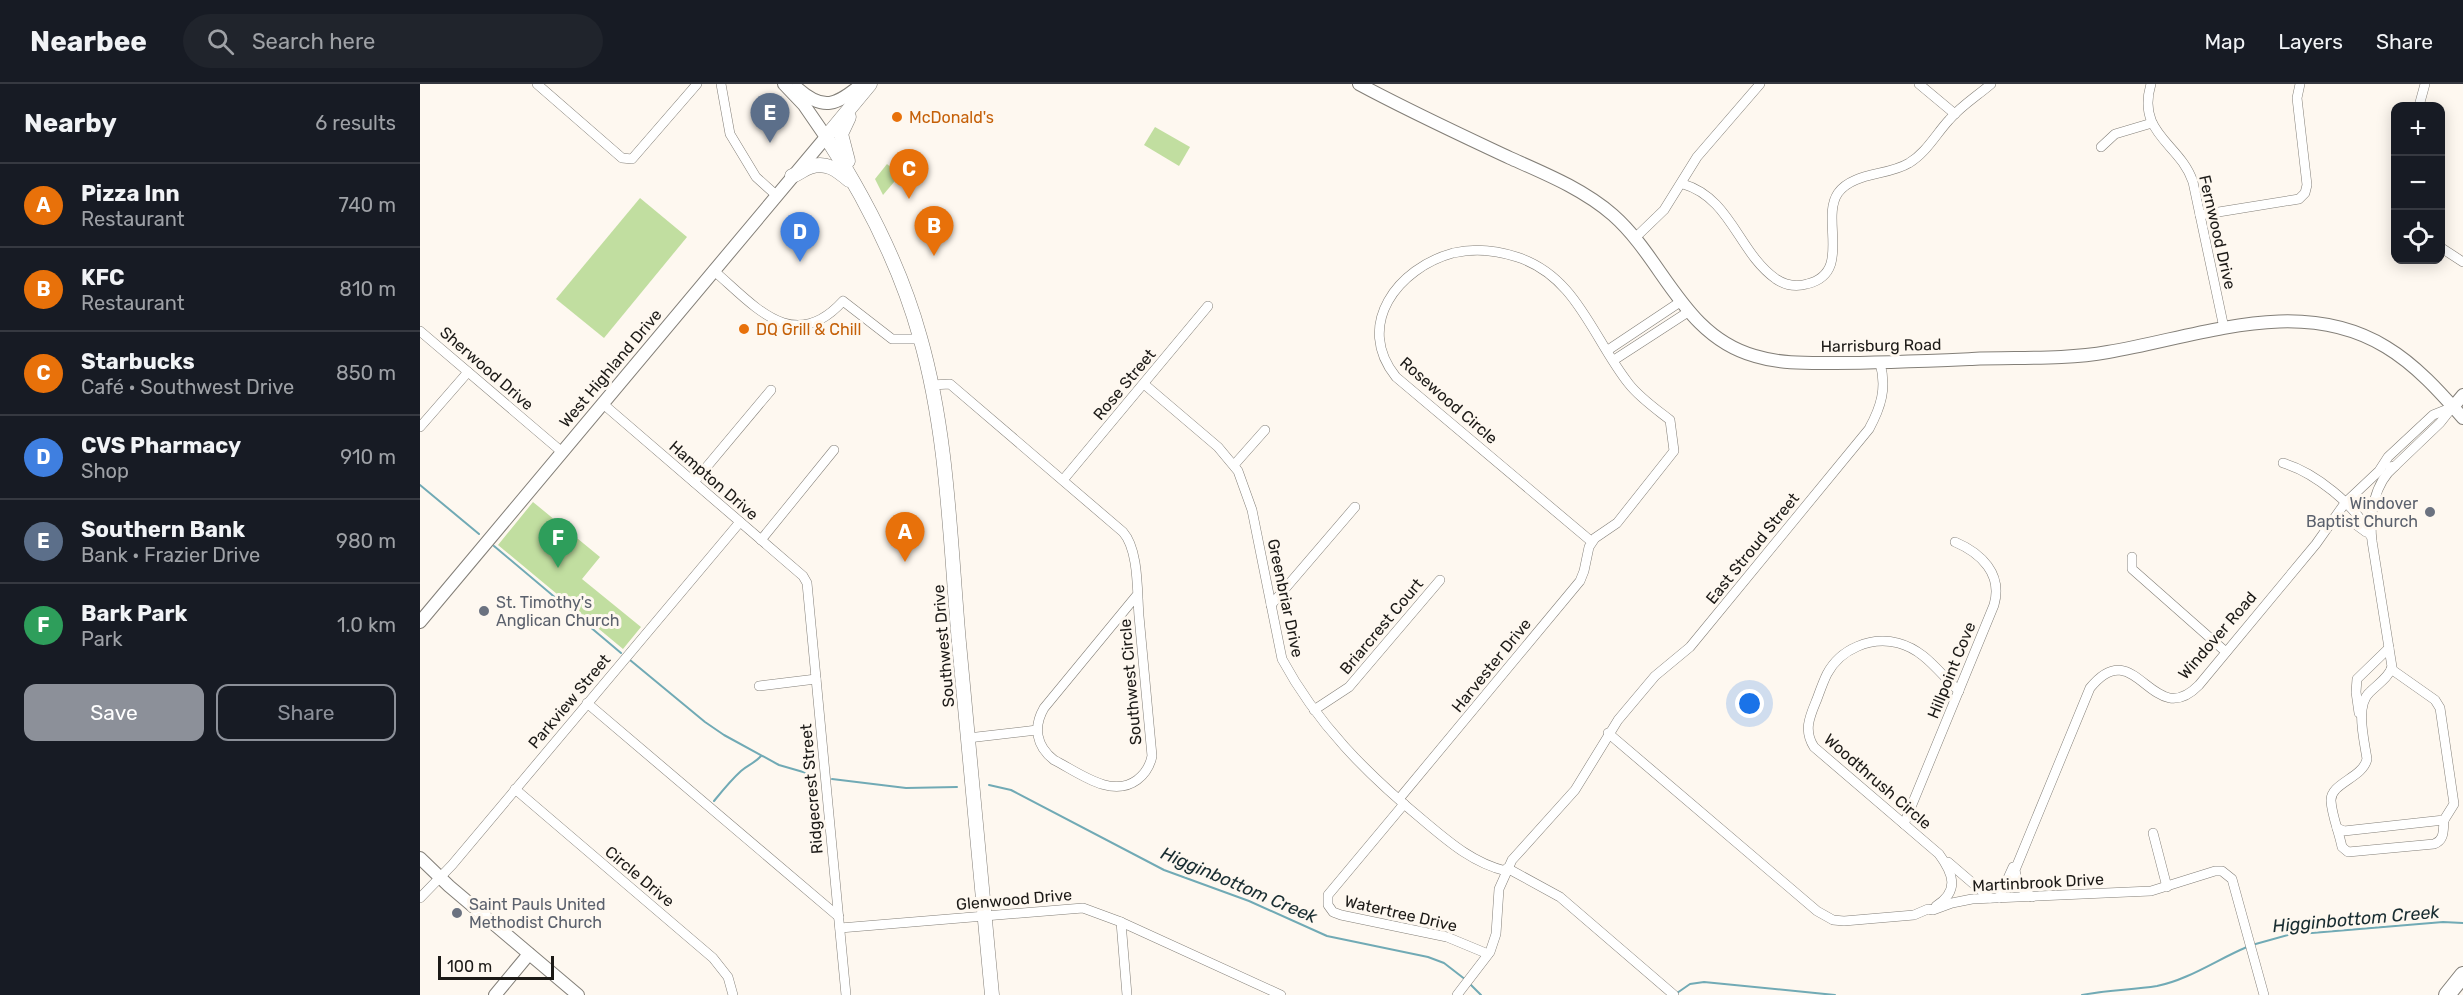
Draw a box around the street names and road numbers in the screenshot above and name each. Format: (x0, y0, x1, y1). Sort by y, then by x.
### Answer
street label: Fernwood Drive (2195, 173, 2240, 291)
street label: West Highland Drive (555, 305, 665, 431)
street label: Sherwood Drive (436, 323, 537, 414)
street label: Harrisburg Road (1820, 335, 1942, 356)
street label: Rose Street (1089, 345, 1160, 424)
street label: Rosewood Circle (1396, 353, 1501, 448)
street label: Hampton Drive (665, 437, 762, 524)
street label: East Stroud Street (1702, 489, 1803, 608)
street label: Greenbriar Drive (1264, 537, 1307, 659)
street label: Briarcrest Court (1336, 575, 1427, 678)
street label: Southwest Drive (929, 584, 958, 708)
street label: Windover Road (2174, 588, 2261, 683)
street label: Harvester Drive (1448, 614, 1535, 716)
street label: Southwest Circle (1116, 618, 1145, 746)
street label: Hillpoint Cove (1923, 619, 1979, 721)
street label: Parkview Street (524, 650, 614, 752)
street label: Ridgecrest Street (796, 723, 827, 855)
street label: Woodthrush Circle (1820, 730, 1935, 833)
street label: Circle Drive (601, 842, 678, 911)
street label: Martinbrook Drive (1972, 870, 2104, 895)
street label: Glenwood Drive (955, 885, 1073, 914)
street label: Watertree Drive (1343, 891, 1459, 936)

